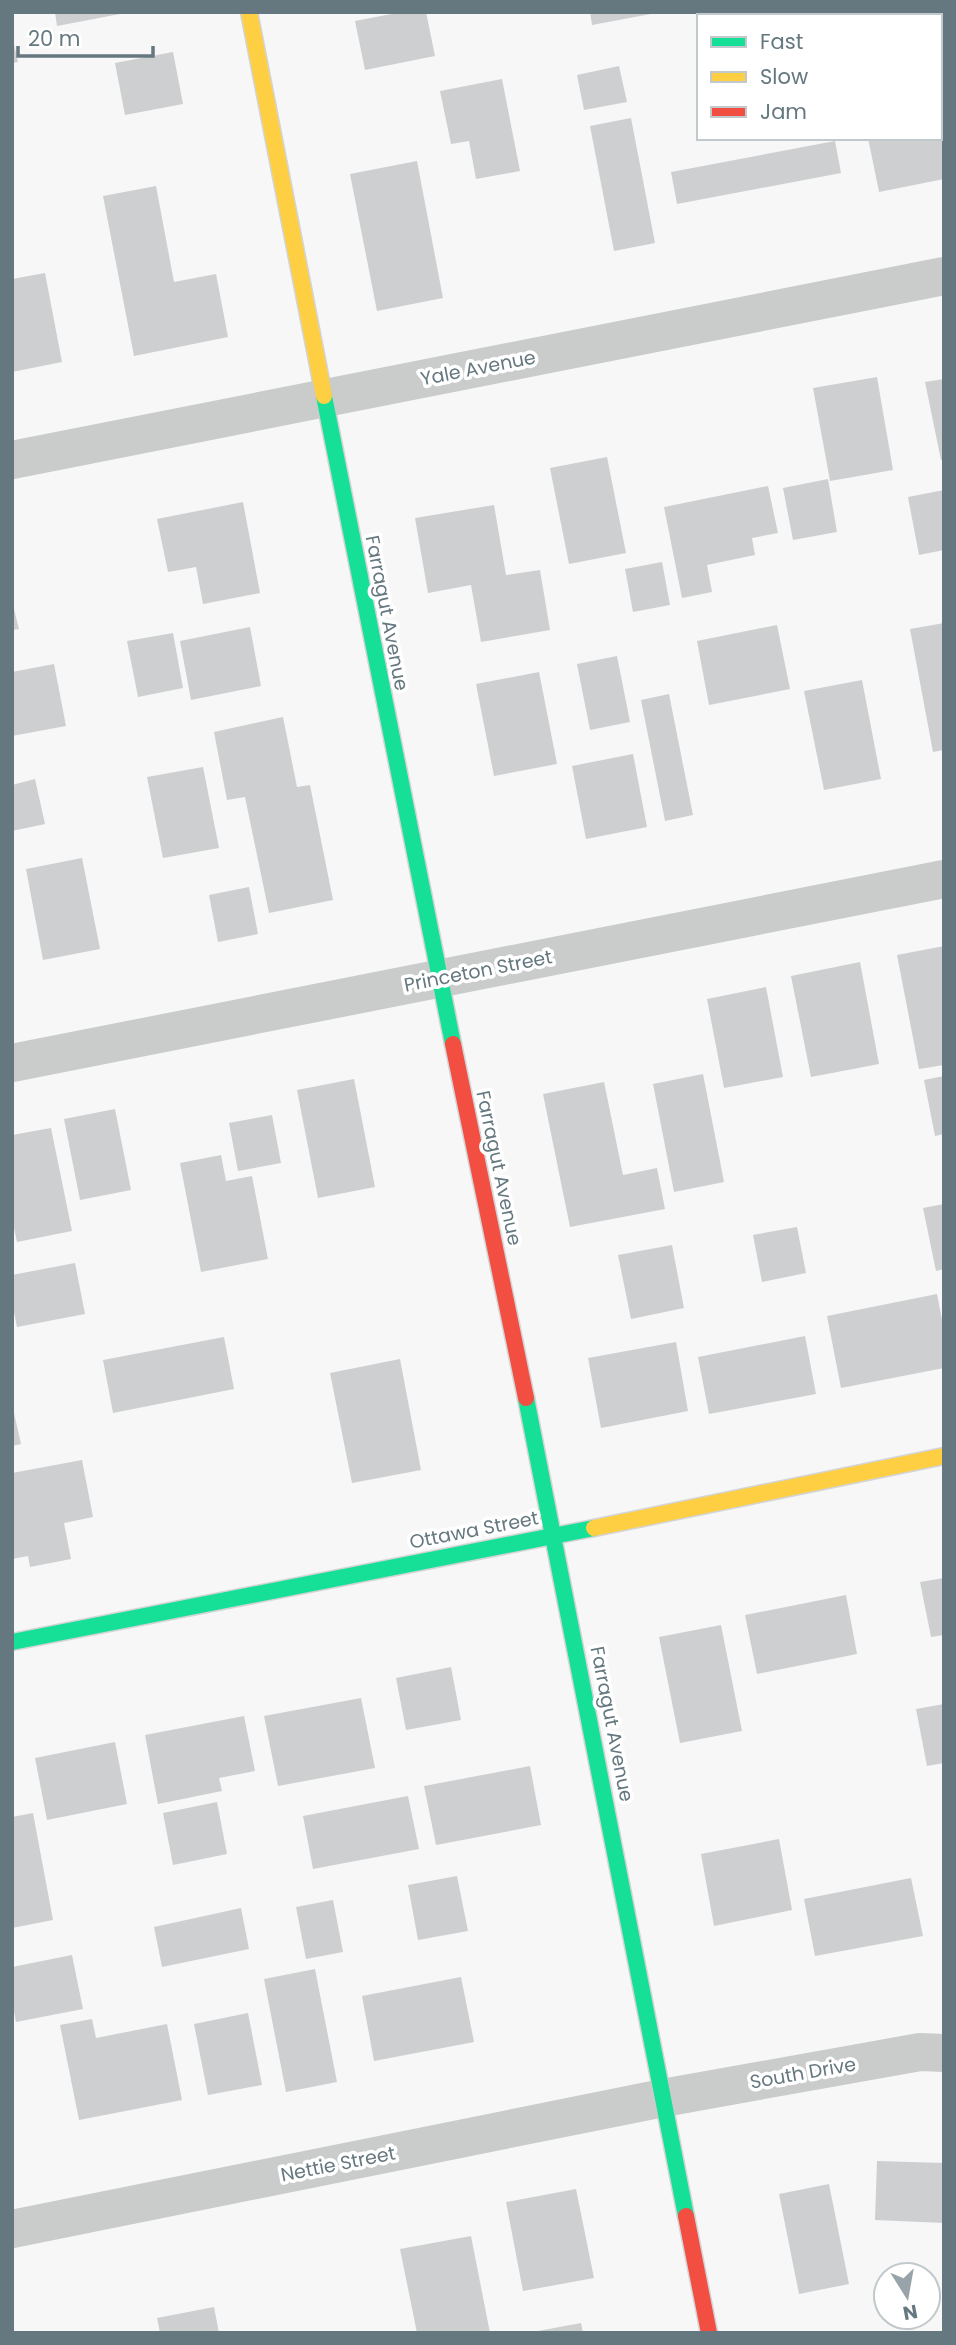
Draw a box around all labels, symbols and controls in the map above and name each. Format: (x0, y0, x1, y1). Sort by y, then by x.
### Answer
scale bar (18, 14, 152, 58)
legend (697, 14, 942, 140)
text: 20 m (28, 24, 81, 53)
text: Fast (760, 27, 803, 56)
text: Slow (760, 62, 808, 91)
text: Jam (760, 97, 807, 126)
street label: Yale Avenue (418, 344, 538, 392)
street label: Farragut Avenue (359, 533, 415, 693)
street label: Princeton Street (402, 943, 554, 999)
street label: Farragut Avenue (469, 1088, 529, 1248)
street label: Ottawa Street (407, 1504, 541, 1556)
street label: Farragut Avenue (584, 1644, 640, 1804)
street label: South Drive (748, 2050, 858, 2096)
street label: Nettie Street (278, 2140, 398, 2188)
north arrow (872, 2261, 942, 2331)
text: N (901, 2298, 920, 2327)

